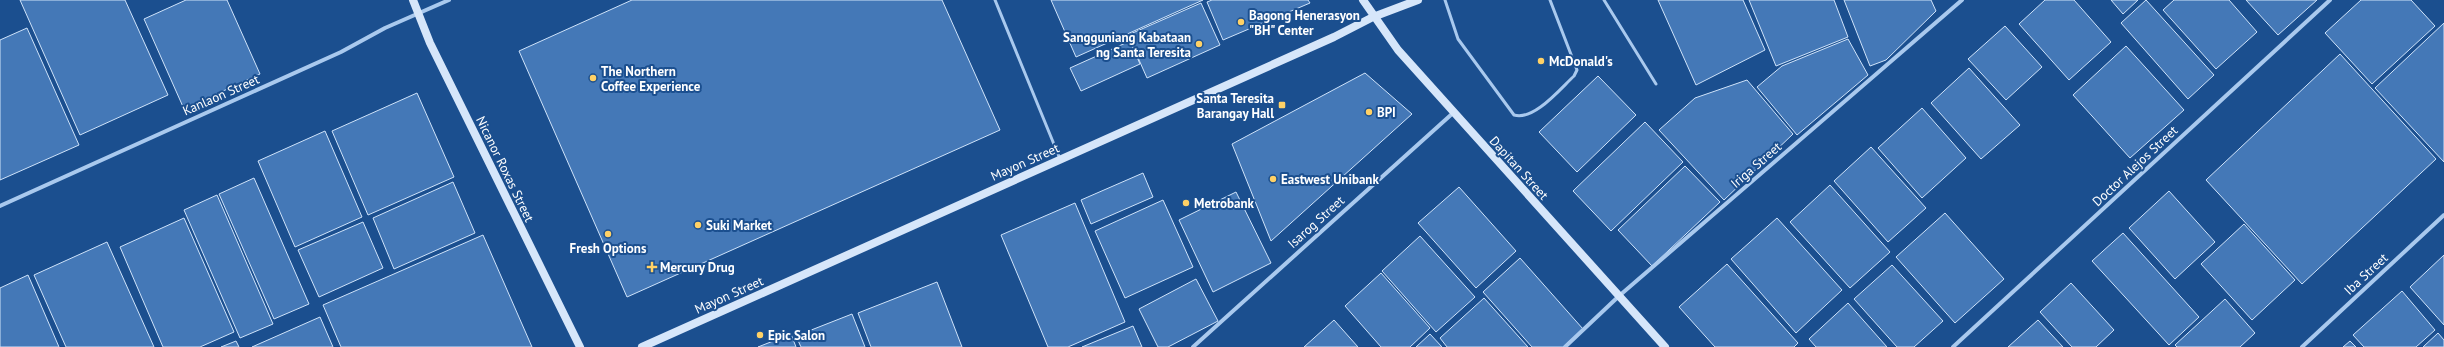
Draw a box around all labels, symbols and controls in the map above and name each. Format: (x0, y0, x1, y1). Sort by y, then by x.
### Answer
place label: Bagong Henerasyon "BH" Center (1249, 7, 1360, 39)
marker: Bagong Henerasyon "BH" Center (1236, 17, 1246, 27)
place label: Sangguniang Kabataan ng Santa Teresita (1063, 29, 1191, 61)
marker: Sangguniang Kabataan ng Santa Teresita (1194, 39, 1204, 49)
place label: McDonald's (1549, 53, 1613, 70)
marker: McDonald's (1536, 56, 1546, 66)
place label: The Northern Coffee Experience (601, 63, 701, 95)
street label: Kanlaon Street (180, 70, 263, 119)
marker: The Northern Coffee Experience (588, 73, 598, 83)
place label: Santa Teresita Barangay Hall (1196, 90, 1274, 122)
marker: Santa Teresita Barangay Hall (1277, 100, 1287, 110)
place label: BPI (1377, 104, 1396, 121)
marker: BPI (1364, 107, 1374, 117)
street label: Nicanor Roxas Street (472, 113, 538, 225)
street label: Doctor Alejos Street (2089, 122, 2182, 210)
street label: Dapitan Street (1486, 133, 1553, 204)
street label: Iriga Street (1727, 138, 1785, 192)
street label: Mayon Street (988, 139, 1063, 185)
place label: Eastwest Unibank (1281, 171, 1379, 188)
marker: Eastwest Unibank (1268, 174, 1278, 184)
street label: Isarog Street (1284, 192, 1348, 252)
place label: Metrobank (1194, 195, 1255, 212)
marker: Metrobank (1181, 198, 1191, 208)
place label: Suki Market (706, 217, 772, 234)
marker: Suki Market (693, 220, 703, 230)
marker: Fresh Options (603, 229, 613, 239)
place label: Fresh Options (570, 240, 647, 257)
street label: Iba Street (2340, 249, 2392, 299)
place label: Mercury Drug (660, 259, 735, 276)
marker: Mercury Drug (647, 262, 657, 272)
street label: Mayon Street (692, 272, 767, 318)
place label: Epic Salon (768, 327, 825, 344)
marker: Epic Salon (755, 330, 765, 340)

